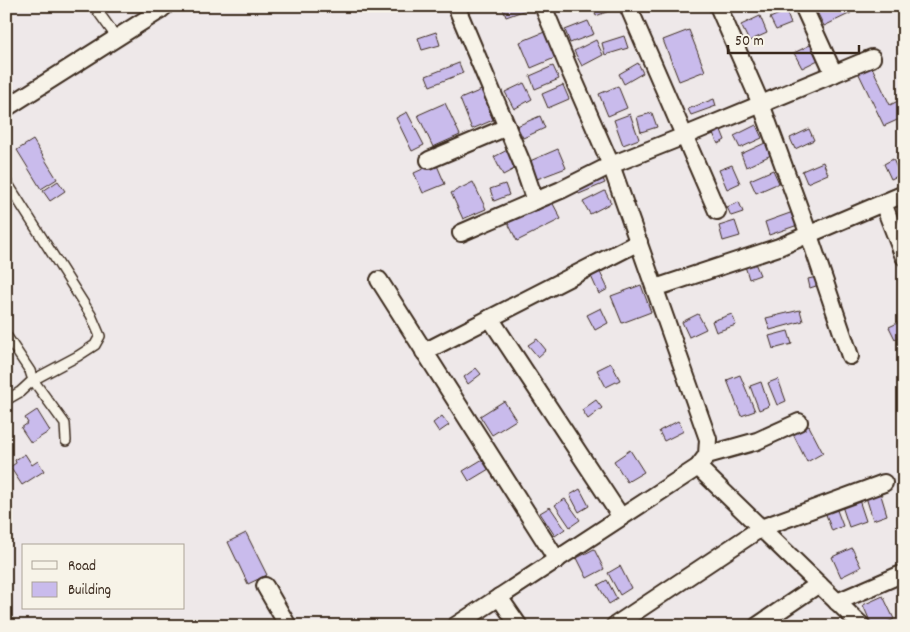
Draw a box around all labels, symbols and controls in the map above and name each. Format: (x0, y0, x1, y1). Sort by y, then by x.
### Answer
scale bar (728, 22, 859, 54)
text: 50 m (735, 31, 764, 53)
legend (22, 544, 185, 610)
text: Road (68, 556, 96, 578)
text: Building (68, 580, 111, 602)

